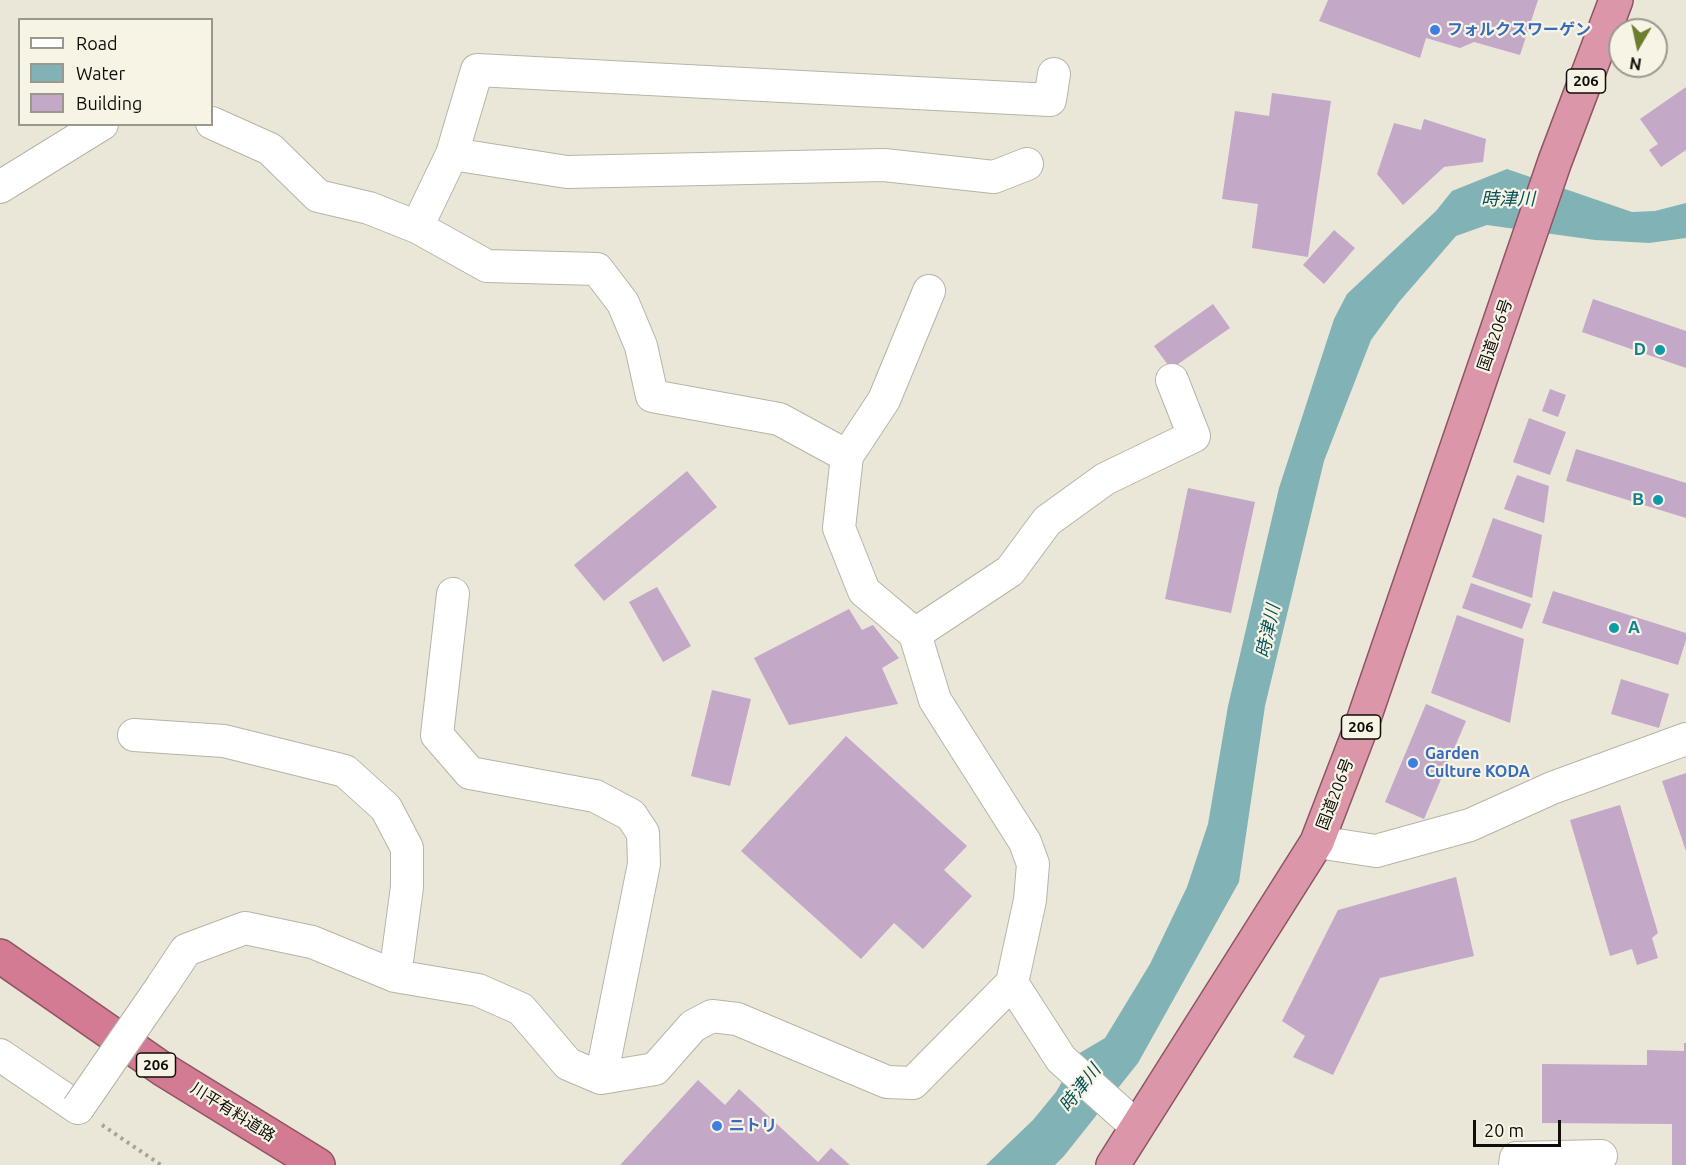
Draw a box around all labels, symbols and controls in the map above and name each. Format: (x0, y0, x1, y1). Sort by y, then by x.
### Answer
legend (18, 18, 213, 126)
north arrow (1608, 18, 1668, 78)
place label: フォルクスワーゲン (1447, 20, 1591, 40)
marker: フォルクスワーゲン (1428, 23, 1442, 37)
text: Road (76, 33, 118, 53)
text: N (1628, 54, 1643, 74)
text: Water (76, 63, 125, 83)
road number: 206 (1566, 69, 1606, 93)
text: Building (76, 93, 142, 113)
water label: 時津川 (1481, 188, 1535, 210)
street label: 国道206号 (1474, 296, 1516, 374)
place label: Ｄ (1632, 340, 1648, 360)
marker: Ｄ (1653, 343, 1667, 357)
place label: Ｂ (1630, 490, 1646, 510)
marker: Ｂ (1651, 493, 1665, 507)
water label: 時津川 (1252, 602, 1284, 660)
place label: Ａ (1626, 618, 1642, 638)
marker: Ａ (1607, 621, 1621, 635)
road number: 206 (1342, 715, 1380, 739)
place label: Garden Culture KODA (1425, 744, 1530, 782)
street label: 国道206号 (1313, 756, 1357, 832)
marker: Garden Culture KODA (1406, 756, 1420, 770)
road number: 206 (136, 1053, 176, 1077)
water label: 時津川 (1055, 1060, 1105, 1116)
street label: 川平有料道路 (187, 1078, 279, 1146)
scale bar (1476, 1108, 1564, 1146)
place label: ニトリ (729, 1116, 777, 1136)
marker: ニトリ (710, 1119, 724, 1133)
text: 20 m (1484, 1120, 1524, 1140)

